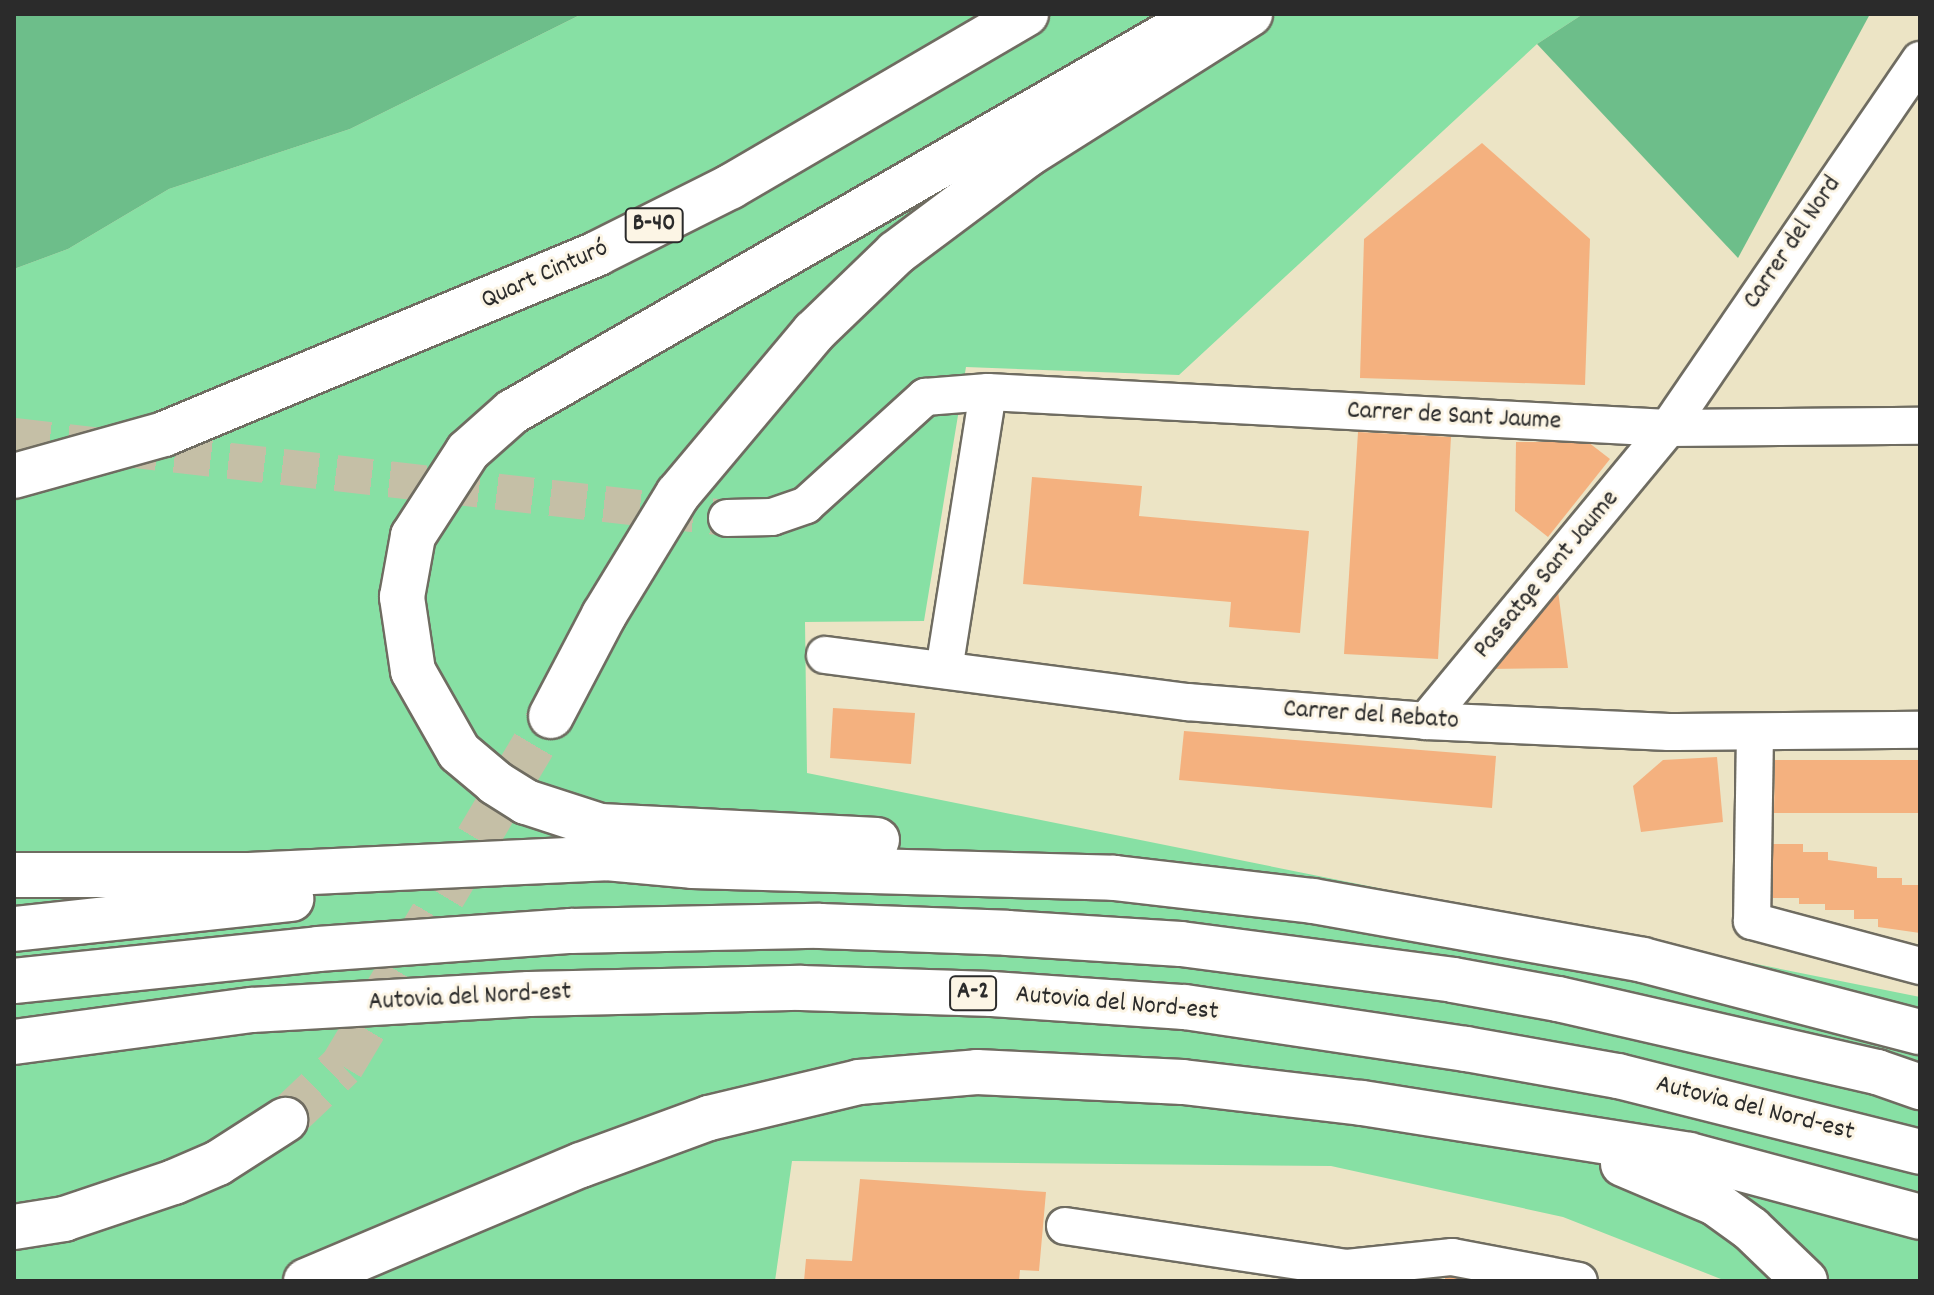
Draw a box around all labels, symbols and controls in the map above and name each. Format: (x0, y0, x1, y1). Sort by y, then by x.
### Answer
street label: Carrer del Nord (1737, 171, 1849, 315)
road number: B-40 (624, 205, 684, 245)
street label: Quart Cinturó (477, 233, 613, 317)
street label: Carrer de Sant Jaume (1346, 396, 1562, 438)
street label: Passatge Sant Jaume (1468, 485, 1626, 665)
street label: Carrer del Rebato (1282, 694, 1460, 738)
road number: A-2 (949, 973, 997, 1013)
street label: Autovia del Nord-est (368, 977, 572, 1019)
street label: Autovia del Nord-est (1014, 980, 1220, 1028)
street label: Autovia del Nord-est (1653, 1069, 1857, 1149)

